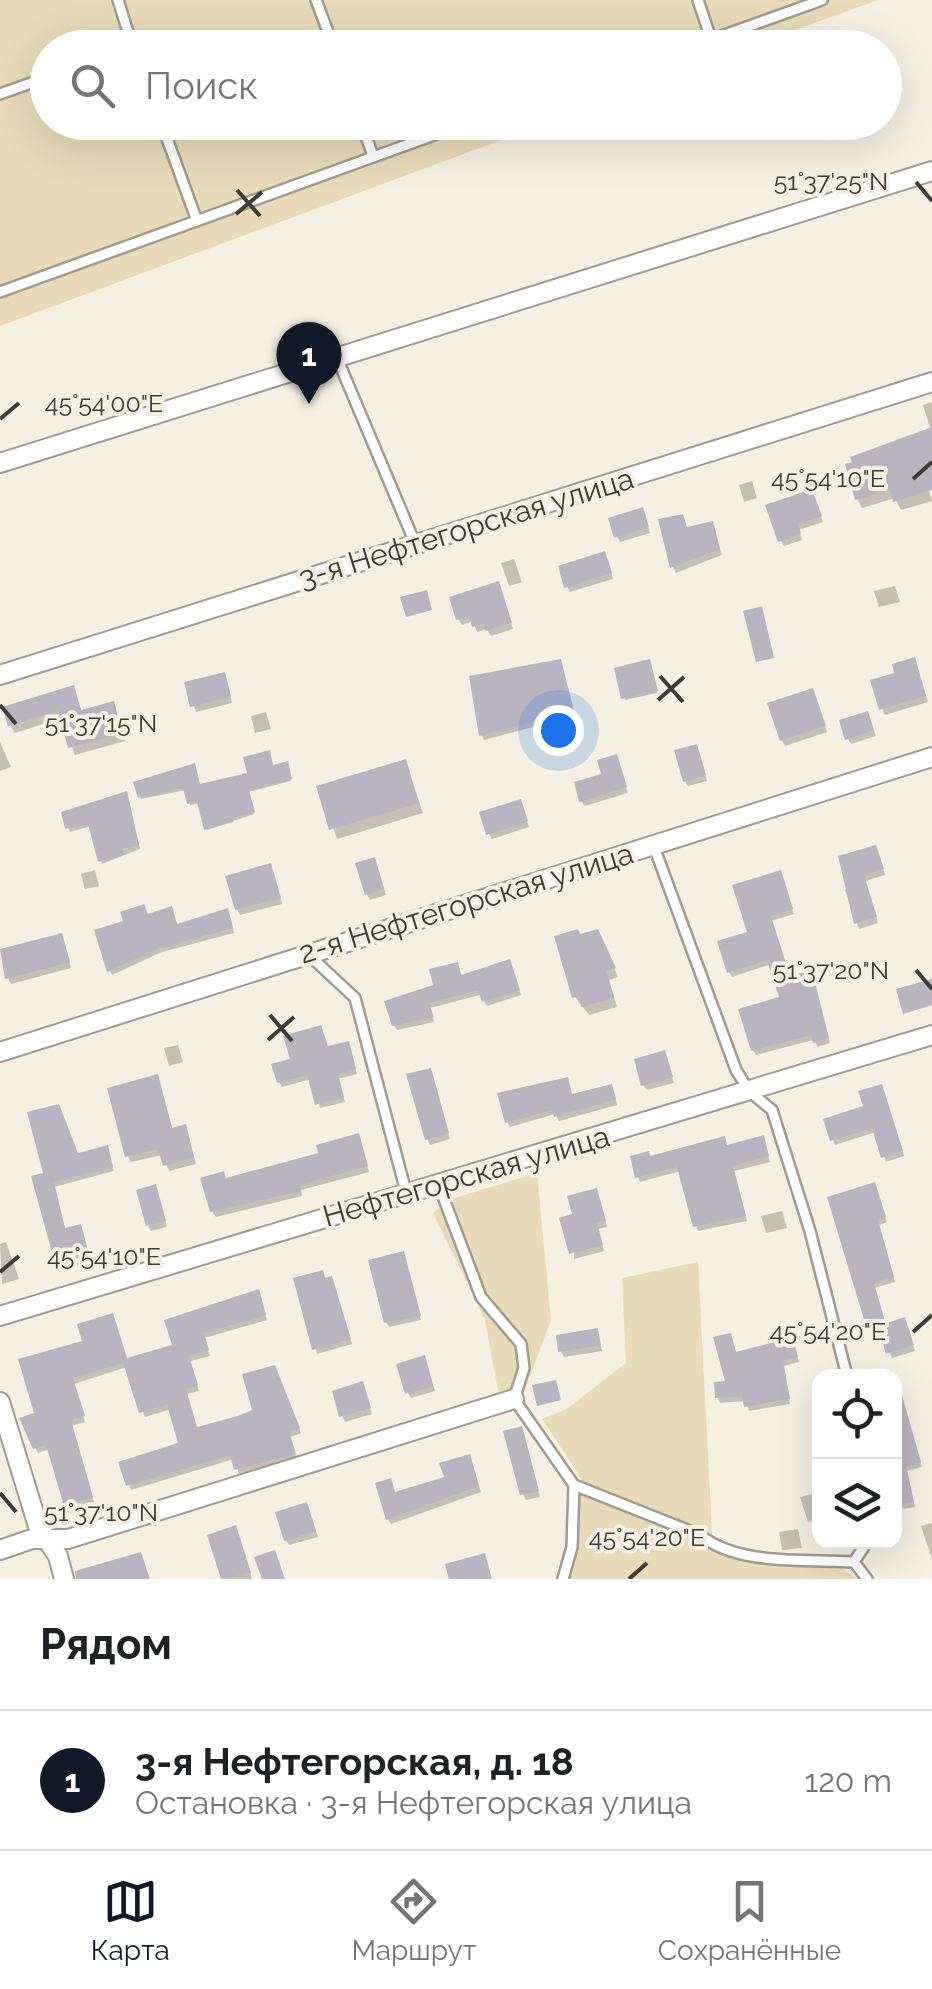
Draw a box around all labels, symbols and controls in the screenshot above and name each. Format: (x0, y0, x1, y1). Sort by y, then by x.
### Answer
search box (30, 30, 902, 140)
icon: search (65, 58, 120, 113)
text: Поиск (145, 63, 258, 108)
text: 51°37'25"N (774, 166, 888, 196)
pin: 1 (276, 322, 342, 404)
text: 45°54'00"E (45, 388, 163, 418)
street label: 3-я Нефтегорская улица (294, 460, 638, 596)
text: 45°54'10"E (771, 463, 885, 493)
your location (533, 705, 584, 756)
text: 51°37'15"N (45, 708, 157, 738)
street label: 2-я Нефтегорская улица (295, 835, 637, 971)
text: 51°37'20"N (773, 955, 889, 985)
street label: Нефтегорская улица (319, 1118, 613, 1234)
text: 45°54'10"E (47, 1241, 161, 1271)
text: 45°54'20"E (770, 1316, 886, 1346)
map controls (812, 1369, 902, 1549)
button: locate (812, 1369, 902, 1459)
button: layers (812, 1459, 902, 1549)
text: 51°37'10"N (44, 1497, 158, 1527)
text: 45°54'20"E (589, 1522, 705, 1552)
text: Рядом (40, 1620, 172, 1669)
text: 3-я Нефтегорская, д. 18 (135, 1739, 574, 1784)
text: 1 (65, 1762, 80, 1799)
text: 120 m (804, 1762, 892, 1799)
text: Остановка · 3-я Нефтегорская улица (135, 1784, 692, 1821)
tab: Карта (91, 1874, 170, 1967)
tab: Маршрут (351, 1874, 476, 1967)
tab: Сохранённые (658, 1874, 841, 1967)

